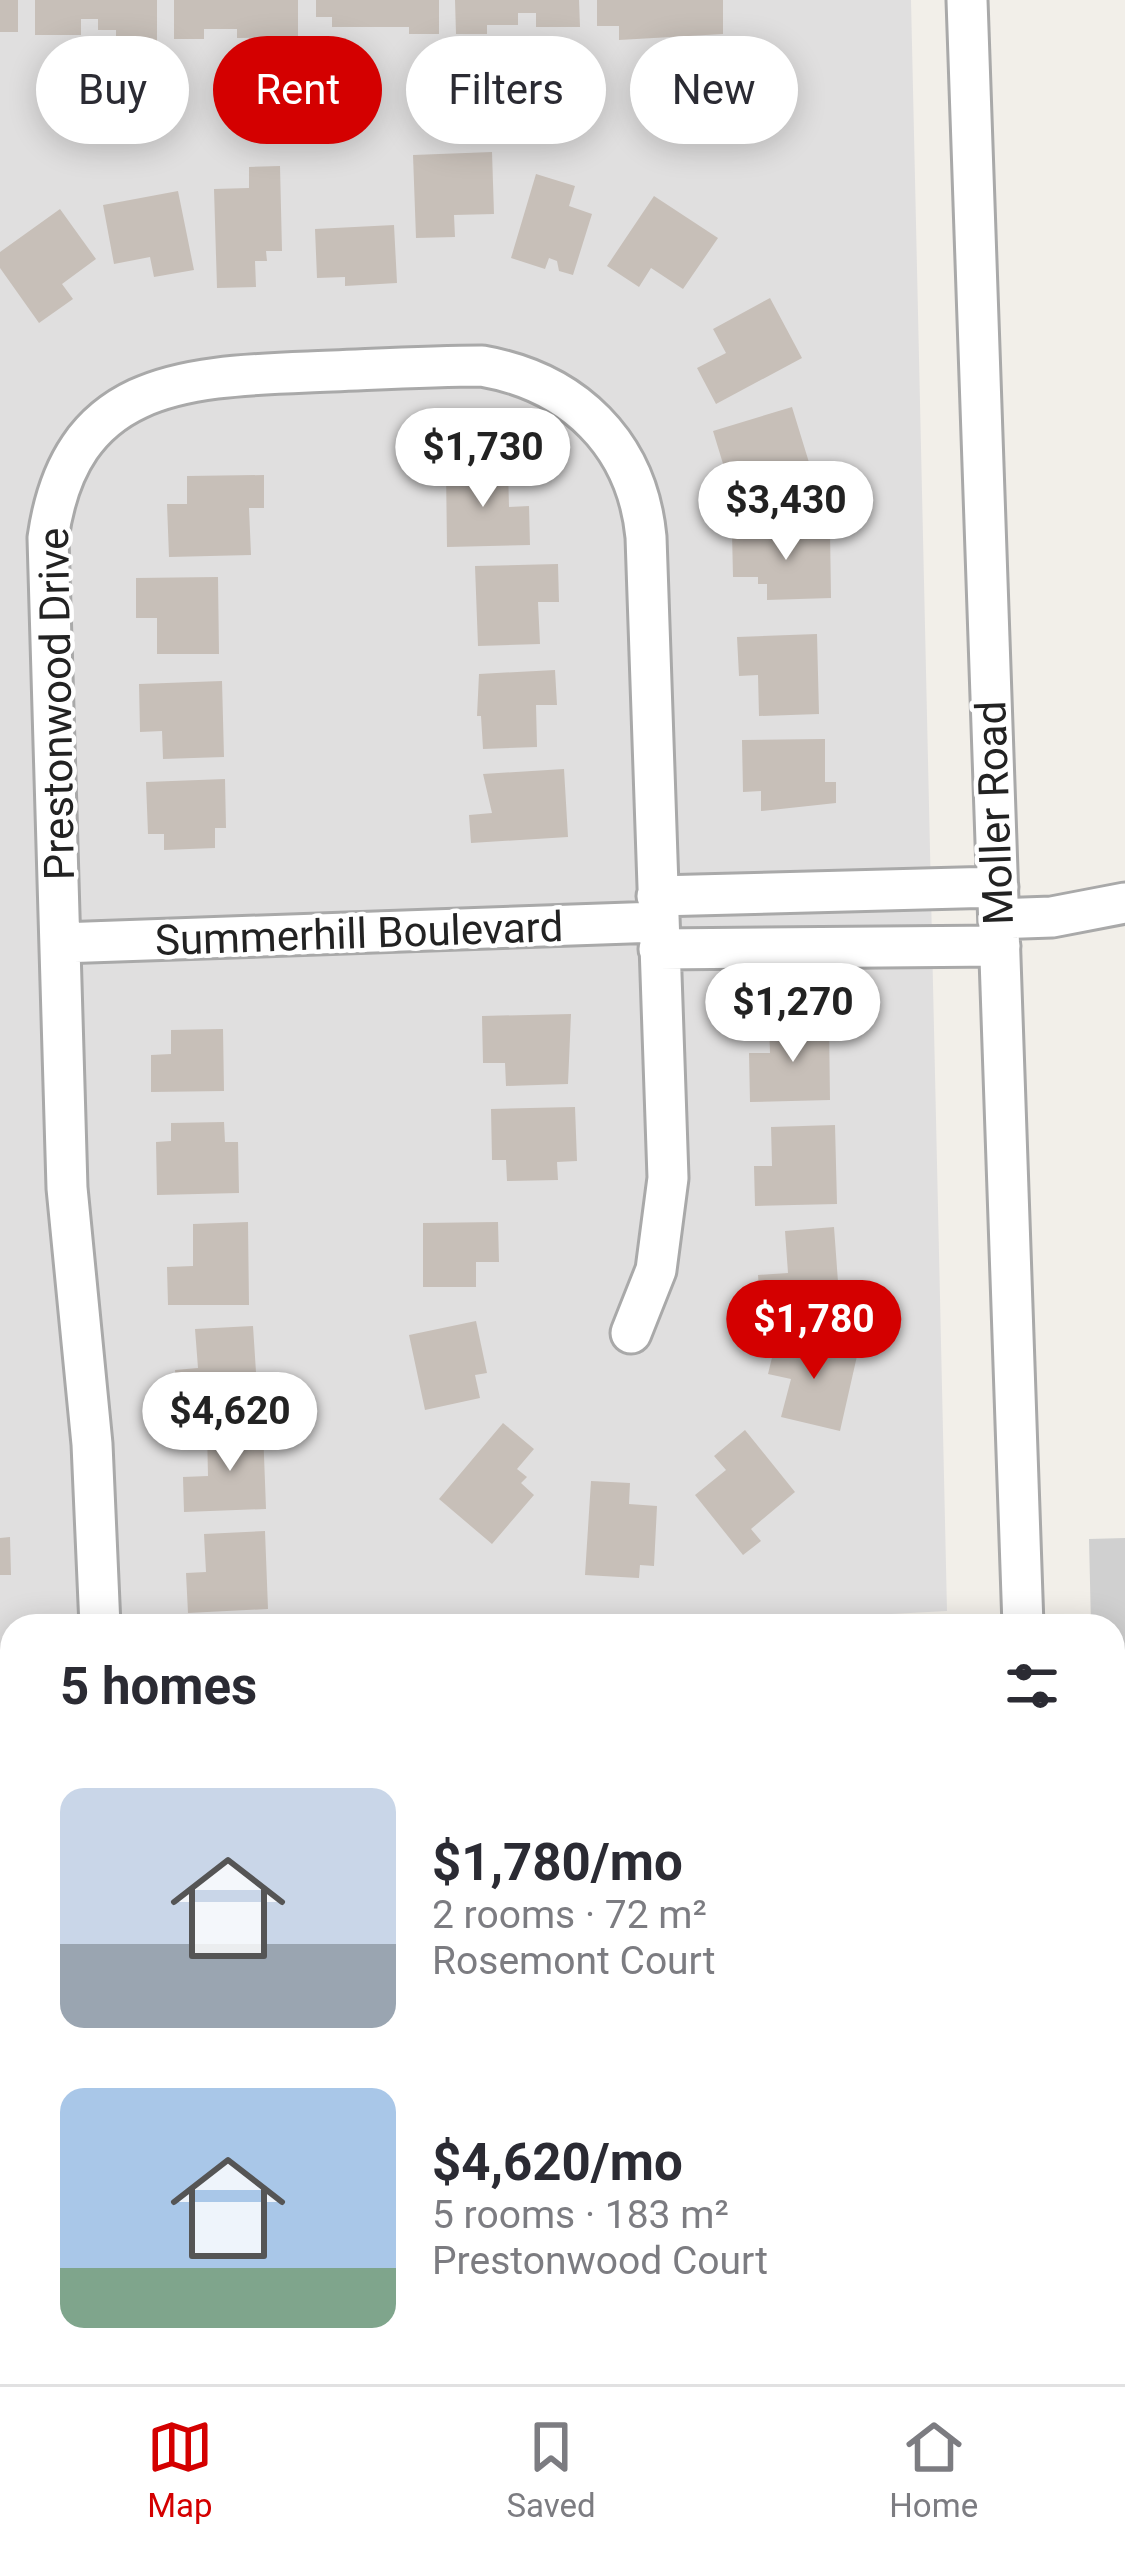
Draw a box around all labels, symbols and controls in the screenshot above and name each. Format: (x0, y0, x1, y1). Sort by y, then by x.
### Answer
chip: Buy (36, 36, 189, 144)
chip: Rent (213, 36, 382, 144)
chip: Filters (406, 36, 606, 144)
chip: New (630, 36, 798, 144)
pin: $1,730 (385, 408, 581, 510)
text: $1,730 (422, 424, 544, 470)
pin: $3,430 (688, 461, 884, 563)
text: $3,430 (725, 477, 847, 523)
street label: Prestonwood Drive (29, 527, 84, 881)
street label: Moller Road (966, 700, 1023, 926)
street label: Summerhill Boulevard (154, 902, 564, 965)
pin: $1,270 (695, 963, 891, 1065)
text: $1,270 (732, 979, 854, 1025)
pin: $1,780 (716, 1280, 912, 1382)
text: $1,780 (753, 1296, 875, 1342)
pin: $4,620 (132, 1372, 328, 1474)
text: $4,620 (169, 1388, 291, 1434)
icon: filters (999, 1653, 1065, 1719)
text: 5 homes (60, 1657, 257, 1716)
text: $1,780/mo (432, 1833, 683, 1892)
icon: home (156, 1836, 300, 1980)
text: 2 rooms · 72 m² (432, 1892, 707, 1938)
text: Rosemont Court (432, 1938, 716, 1984)
text: $4,620/mo (432, 2133, 683, 2192)
icon: home (156, 2136, 300, 2280)
text: 5 rooms · 183 m² (432, 2192, 729, 2238)
text: Prestonwood Court (432, 2238, 768, 2284)
tab: Map (147, 2414, 213, 2525)
tab: Saved (506, 2414, 596, 2525)
tab: Home (889, 2414, 978, 2525)

